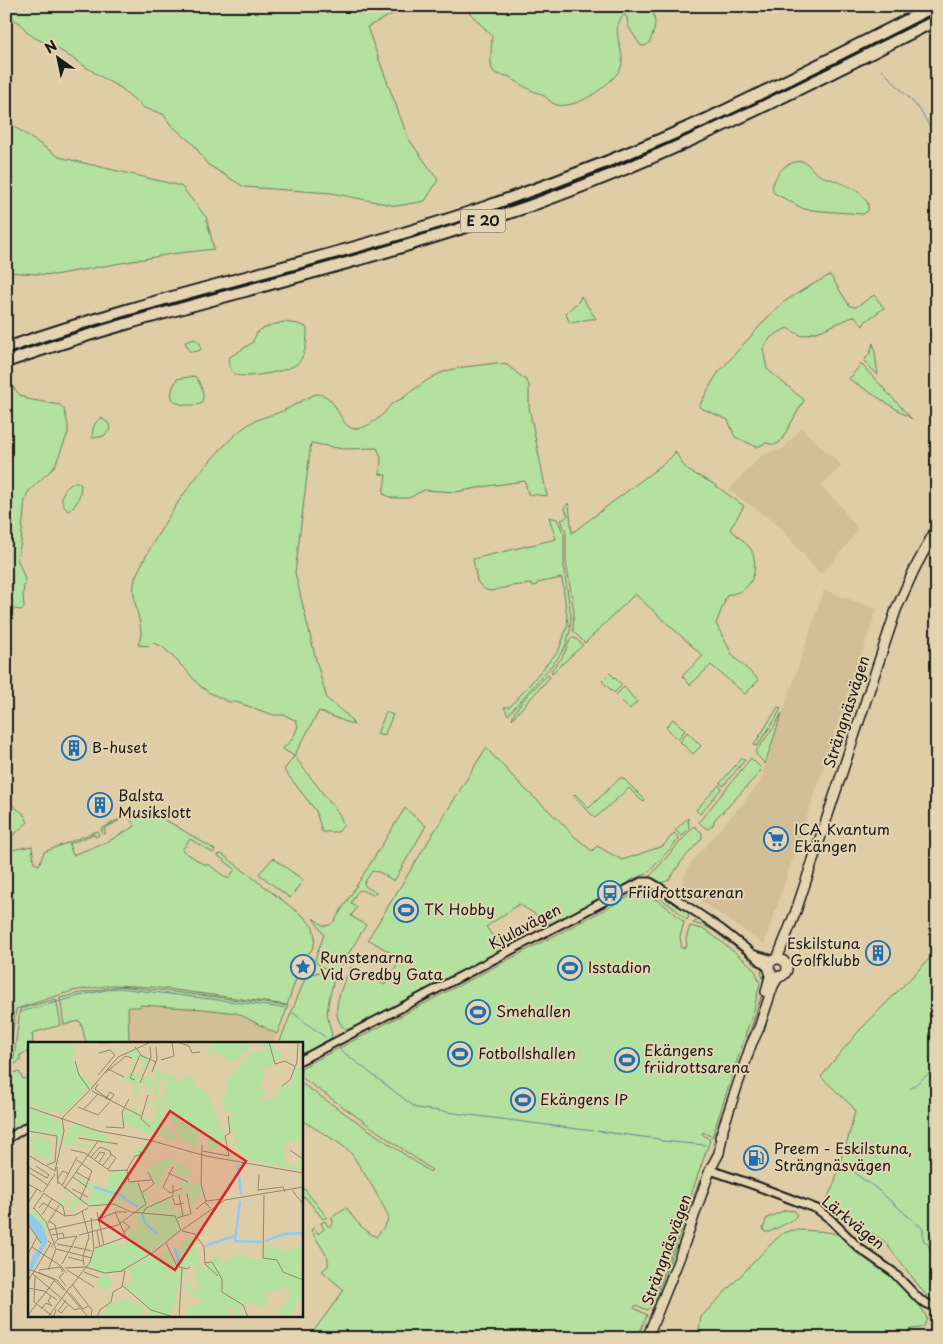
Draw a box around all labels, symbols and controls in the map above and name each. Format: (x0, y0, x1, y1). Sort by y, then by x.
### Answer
north arrow (32, 32, 82, 82)
text: N (40, 35, 61, 59)
road number: E 20 (460, 210, 506, 232)
street label: Strängnäsvägen (817, 652, 875, 771)
building icon: B-huset (61, 735, 87, 761)
place label: B-huset (92, 735, 148, 758)
place label: Balsta Musikslott (118, 783, 191, 823)
building icon: Balsta Musikslott (87, 792, 113, 818)
place label: ICA Kvantum Ekängen (794, 817, 890, 857)
supermarket icon: ICA Kvantum Ekängen (763, 826, 789, 852)
bus stop icon: Friidrottsarenan (597, 880, 623, 906)
place label: Friidrottsarenan (628, 880, 744, 903)
sports icon: TK Hobby (393, 897, 419, 923)
place label: TK Hobby (424, 897, 495, 920)
street label: Kjulavägen (484, 897, 565, 954)
place label: Eskilstuna Golfklubb (787, 931, 861, 971)
building icon: Eskilstuna Golfklubb (865, 940, 891, 966)
place label: Runstenarna Vid Gredby Gata (320, 945, 443, 985)
place icon: Runstenarna Vid Gredby Gata (290, 954, 316, 980)
sports icon: Isstadion (557, 955, 583, 981)
place label: Isstadion (588, 955, 651, 978)
sports icon: Smehallen (465, 999, 491, 1025)
place label: Smehallen (496, 999, 571, 1022)
place label: Ekängens friidrottsarena (644, 1038, 750, 1078)
sports icon: Fotbollshallen (447, 1041, 473, 1067)
place label: Fotbollshallen (478, 1041, 576, 1064)
inset map (28, 1042, 302, 1316)
sports icon: Ekängens friidrottsarena (614, 1047, 640, 1073)
sports icon: Ekängens IP (510, 1087, 536, 1113)
place label: Ekängens IP (540, 1087, 628, 1110)
place label: Preem - Eskilstuna, Strängnäsvägen (774, 1136, 912, 1176)
fuel station icon: Preem - Eskilstuna, Strängnäsvägen (743, 1145, 769, 1171)
street label: Lärkvägen (818, 1189, 890, 1254)
street label: Strängnäsvägen (635, 1191, 696, 1308)

